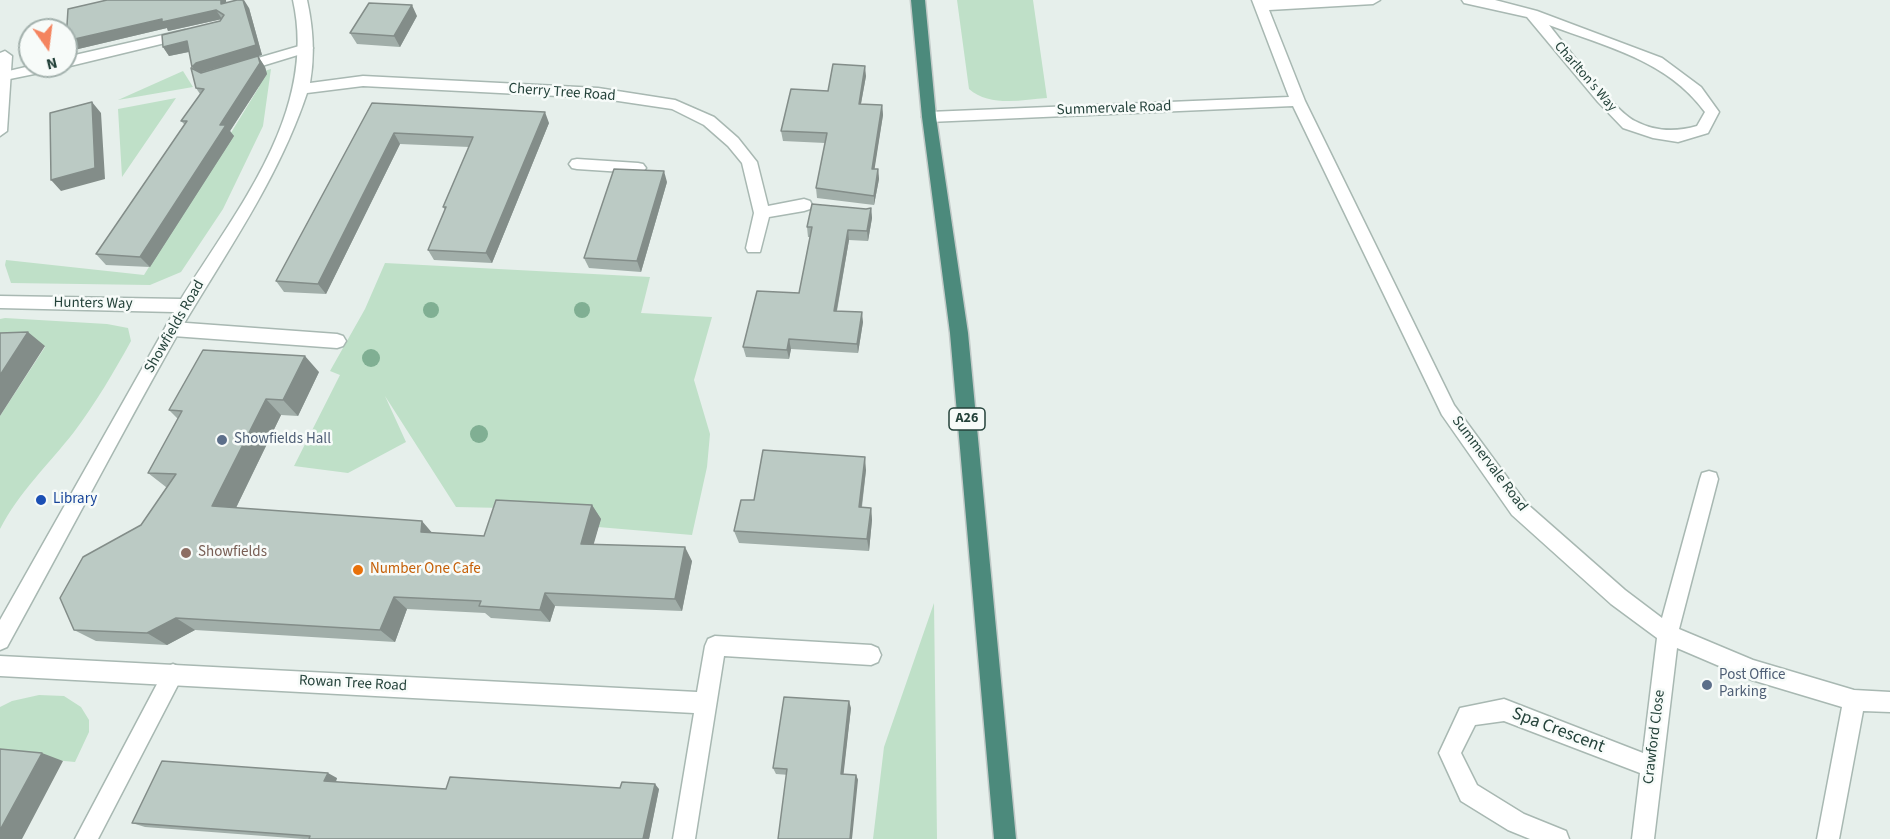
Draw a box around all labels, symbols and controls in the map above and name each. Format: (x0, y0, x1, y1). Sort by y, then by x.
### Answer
north arrow (18, 18, 78, 78)
street label: Charlton's Way (1550, 39, 1620, 115)
text: N (44, 52, 60, 75)
street label: Cherry Tree Road (508, 80, 616, 106)
street label: Summervale Road (1056, 98, 1172, 120)
street label: Showfields Road (141, 277, 209, 377)
street label: Hunters Way (53, 294, 133, 314)
road number: A26 (949, 408, 985, 430)
street label: Summervale Road (1447, 413, 1531, 515)
place label: Showfields Hall (234, 431, 331, 449)
marker: Showfields Hall (215, 433, 229, 447)
place label: Library (53, 491, 97, 509)
marker: Library (34, 493, 48, 507)
place label: Showfields (198, 544, 267, 562)
marker: Showfields (179, 546, 193, 560)
place label: Number One Cafe (370, 561, 481, 579)
marker: Number One Cafe (351, 563, 365, 577)
place label: Post Office Parking (1719, 667, 1786, 702)
street label: Rowan Tree Road (298, 672, 408, 696)
marker: Post Office Parking (1700, 678, 1714, 692)
street label: Crawford Close (1640, 689, 1670, 785)
street label: Spa Crescent (1509, 703, 1607, 759)

